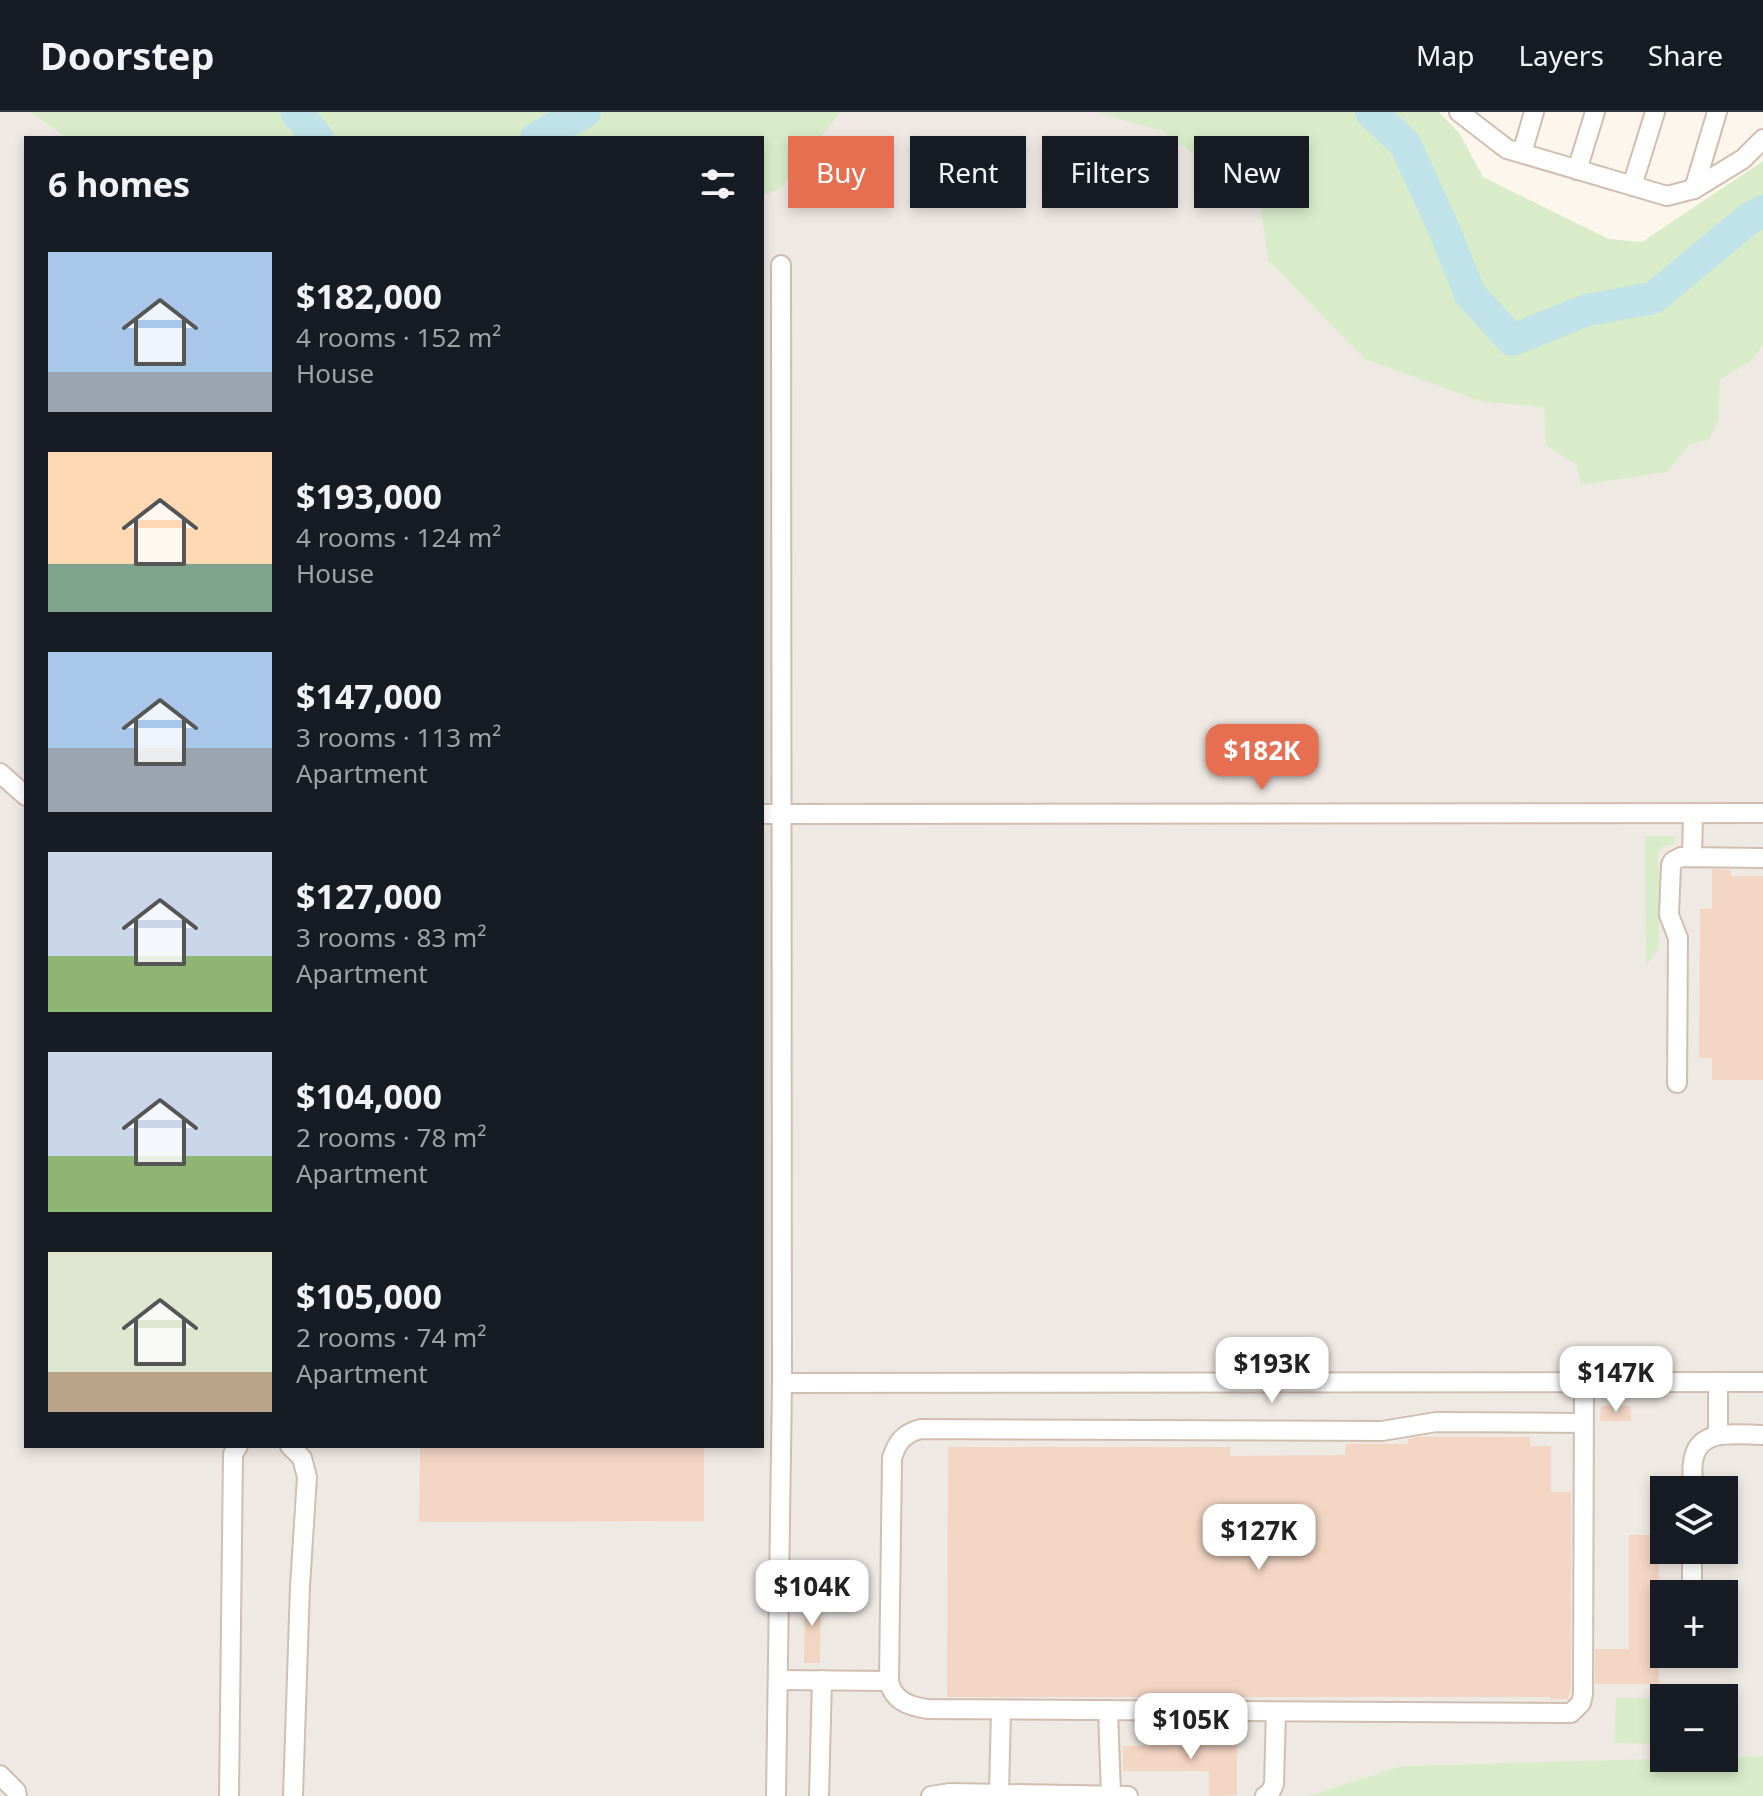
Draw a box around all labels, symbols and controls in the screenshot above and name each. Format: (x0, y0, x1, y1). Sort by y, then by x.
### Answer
text: Doorstep (40, 29, 215, 81)
text: Map (1416, 36, 1474, 74)
text: Layers (1518, 36, 1604, 74)
text: Share (1648, 36, 1723, 74)
chip: Buy (788, 136, 894, 208)
chip: Rent (910, 136, 1026, 208)
chip: Filters (1042, 136, 1178, 208)
chip: New (1194, 136, 1309, 208)
text: 6 homes (48, 161, 190, 207)
icon: filters (696, 162, 740, 206)
text: $182,000 (296, 273, 442, 319)
icon: home (112, 284, 208, 380)
text: 4 rooms · 152 m² (296, 319, 501, 355)
text: House (296, 355, 374, 391)
text: $193,000 (296, 473, 442, 519)
icon: home (112, 484, 208, 580)
text: 4 rooms · 124 m² (296, 519, 501, 555)
text: House (296, 555, 374, 591)
text: $147,000 (296, 673, 442, 719)
icon: home (112, 684, 208, 780)
text: 3 rooms · 113 m² (296, 719, 501, 755)
pin: $182K (1206, 724, 1318, 792)
text: $182K (1224, 732, 1300, 768)
text: Apartment (296, 755, 428, 791)
text: $127,000 (296, 873, 442, 919)
icon: home (112, 884, 208, 980)
text: 3 rooms · 83 m² (296, 919, 486, 955)
text: Apartment (296, 955, 428, 991)
text: $104,000 (296, 1073, 442, 1119)
icon: home (112, 1084, 208, 1180)
text: 2 rooms · 78 m² (296, 1119, 486, 1155)
text: Apartment (296, 1155, 428, 1191)
text: $105,000 (296, 1273, 442, 1319)
icon: home (112, 1284, 208, 1380)
text: 2 rooms · 74 m² (296, 1319, 486, 1355)
pin: $193K (1216, 1337, 1328, 1405)
text: $193K (1234, 1345, 1310, 1381)
pin: $147K (1560, 1346, 1672, 1414)
text: $147K (1578, 1354, 1654, 1390)
text: Apartment (296, 1355, 428, 1391)
map controls (1650, 1476, 1738, 1772)
button: layers (1650, 1476, 1738, 1564)
pin: $127K (1203, 1504, 1315, 1572)
text: $127K (1221, 1512, 1297, 1548)
pin: $104K (756, 1560, 868, 1628)
text: $104K (774, 1568, 850, 1604)
button: + (1650, 1580, 1738, 1668)
button: − (1650, 1684, 1738, 1772)
pin: $105K (1135, 1693, 1247, 1761)
text: $105K (1153, 1701, 1229, 1737)

